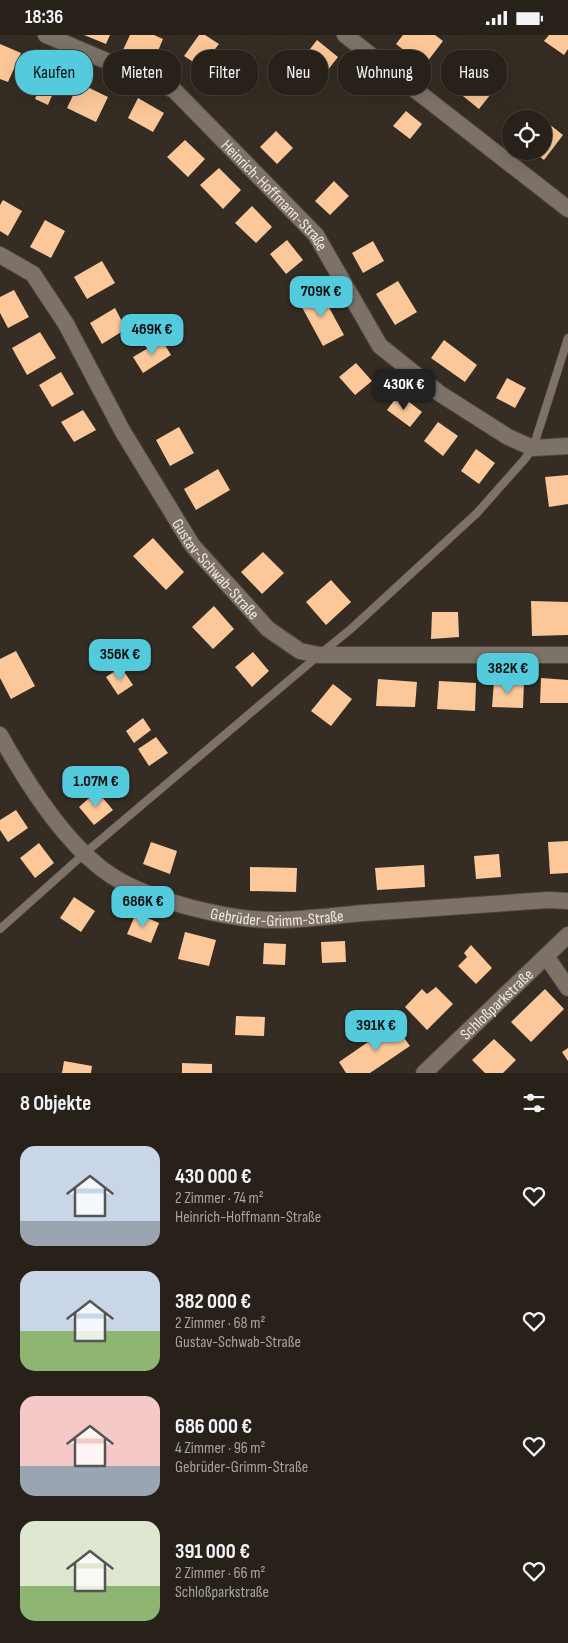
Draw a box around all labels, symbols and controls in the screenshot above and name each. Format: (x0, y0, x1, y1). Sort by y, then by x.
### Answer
text: 18:36 (25, 6, 63, 29)
chip: Kaufen (15, 50, 93, 95)
chip: Mieten (103, 50, 181, 95)
chip: Filter (191, 50, 258, 95)
chip: Neu (268, 50, 328, 95)
chip: Wohnung (338, 50, 431, 95)
chip: Haus (441, 50, 507, 95)
map controls (502, 110, 552, 160)
button: locate (502, 110, 552, 160)
street label: Heinrich-Hoffmann-Straße (217, 136, 331, 254)
pin: 709K € (280, 275, 362, 318)
text: 709K € (301, 282, 341, 301)
pin: 469K € (111, 313, 193, 356)
text: 469K € (131, 320, 173, 339)
pin: 430K € (363, 369, 445, 411)
text: 430K € (384, 375, 424, 394)
street label: Gustav-Schwab-Straße (167, 516, 263, 624)
pin: 356K € (79, 639, 161, 681)
text: 356K € (100, 645, 140, 664)
pin: 382K € (467, 653, 549, 695)
text: 382K € (488, 659, 528, 678)
pin: 1.07M € (50, 765, 142, 808)
text: 1.07M € (73, 772, 119, 791)
pin: 686K € (102, 885, 184, 928)
text: 686K € (122, 892, 164, 911)
street label: Gebrüder-Grimm-Straße (209, 904, 344, 931)
street label: Schloßparkstraße (457, 965, 538, 1044)
pin: 391K € (335, 1009, 417, 1052)
text: 391K € (356, 1016, 396, 1035)
icon: filters (520, 1089, 548, 1117)
text: 8 Objekte (20, 1091, 91, 1116)
text: 430 000 € (175, 1164, 251, 1189)
icon: home (60, 1166, 120, 1226)
icon: heart (520, 1182, 548, 1210)
text: 2 Zimmer · 74 m² (175, 1189, 264, 1208)
text: Heinrich-Hoffmann-Straße (175, 1208, 321, 1227)
text: 382 000 € (175, 1289, 251, 1314)
icon: home (60, 1291, 120, 1351)
icon: heart (520, 1307, 548, 1335)
text: 2 Zimmer · 68 m² (175, 1314, 265, 1333)
text: Gustav-Schwab-Straße (175, 1333, 301, 1352)
text: 686 000 € (175, 1414, 252, 1439)
icon: home (60, 1416, 120, 1476)
icon: heart (520, 1432, 548, 1460)
text: 4 Zimmer · 96 m² (175, 1439, 266, 1458)
text: Gebrüder-Grimm-Straße (175, 1458, 308, 1477)
text: 391 000 € (175, 1539, 250, 1564)
icon: home (60, 1541, 120, 1601)
icon: heart (520, 1557, 548, 1585)
text: 2 Zimmer · 66 m² (175, 1564, 265, 1583)
text: Schloßparkstraße (175, 1583, 269, 1602)

